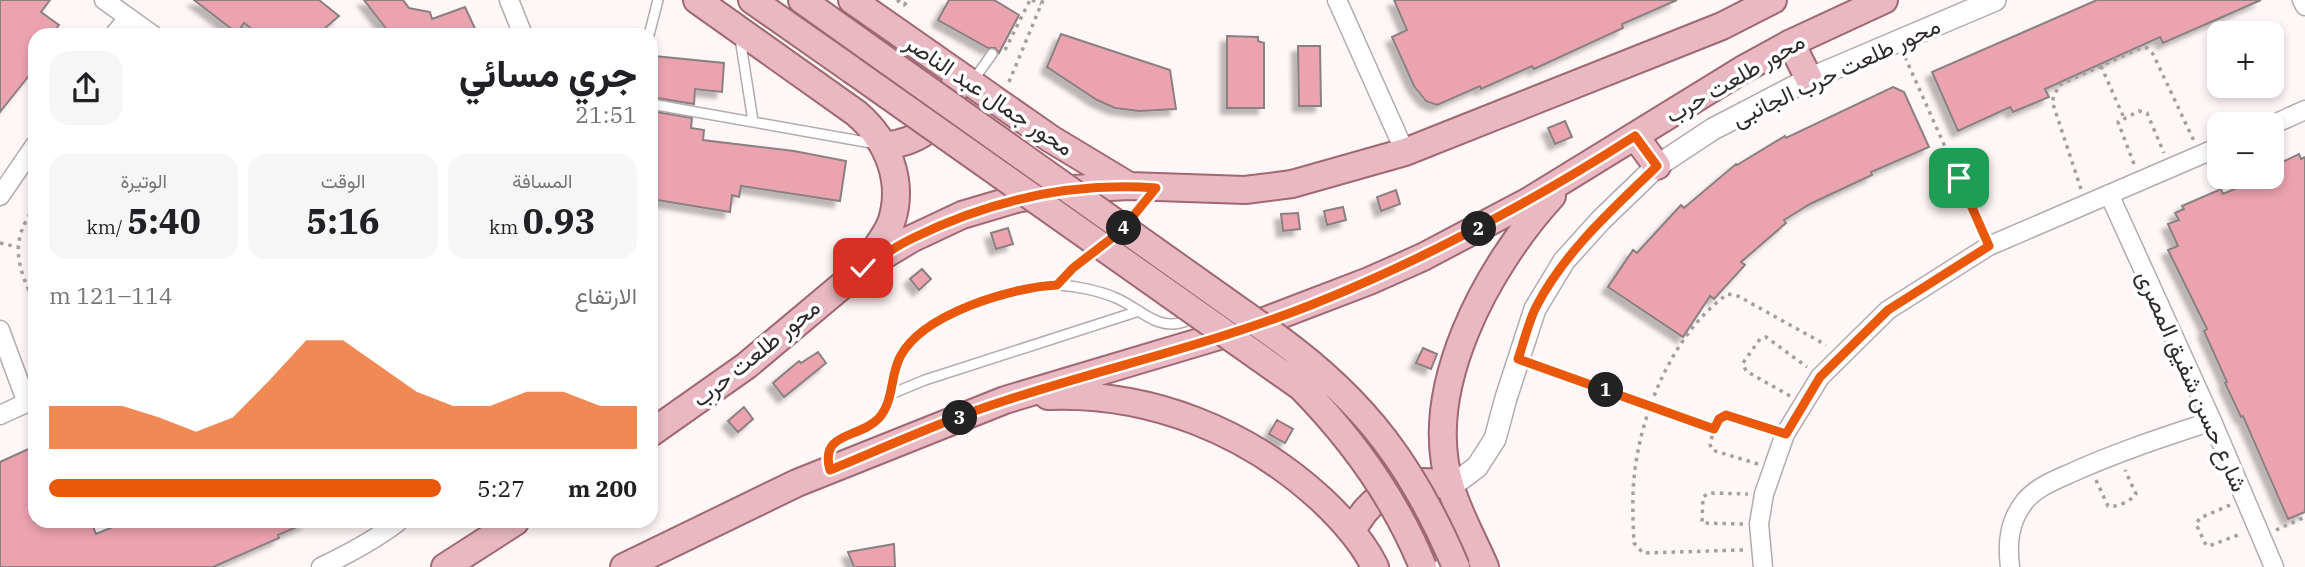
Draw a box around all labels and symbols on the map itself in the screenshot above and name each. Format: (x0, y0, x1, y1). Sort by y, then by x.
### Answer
street label: محور طلعت حرب الجانبى (1727, 12, 1945, 132)
street label: محور جمال عبد الناصر (898, 26, 1080, 163)
street label: محور طلعت حرب (1660, 27, 1810, 129)
pin (1929, 148, 1989, 208)
pin: 4 (1106, 210, 1142, 246)
pin: 2 (1462, 212, 1496, 246)
pin (833, 238, 893, 298)
street label: شارع حسن شفيق المصرى (2129, 265, 2255, 497)
street label: محور طلعت حرب (685, 291, 826, 414)
pin: 1 (1588, 372, 1624, 408)
pin: 3 (942, 400, 978, 436)

